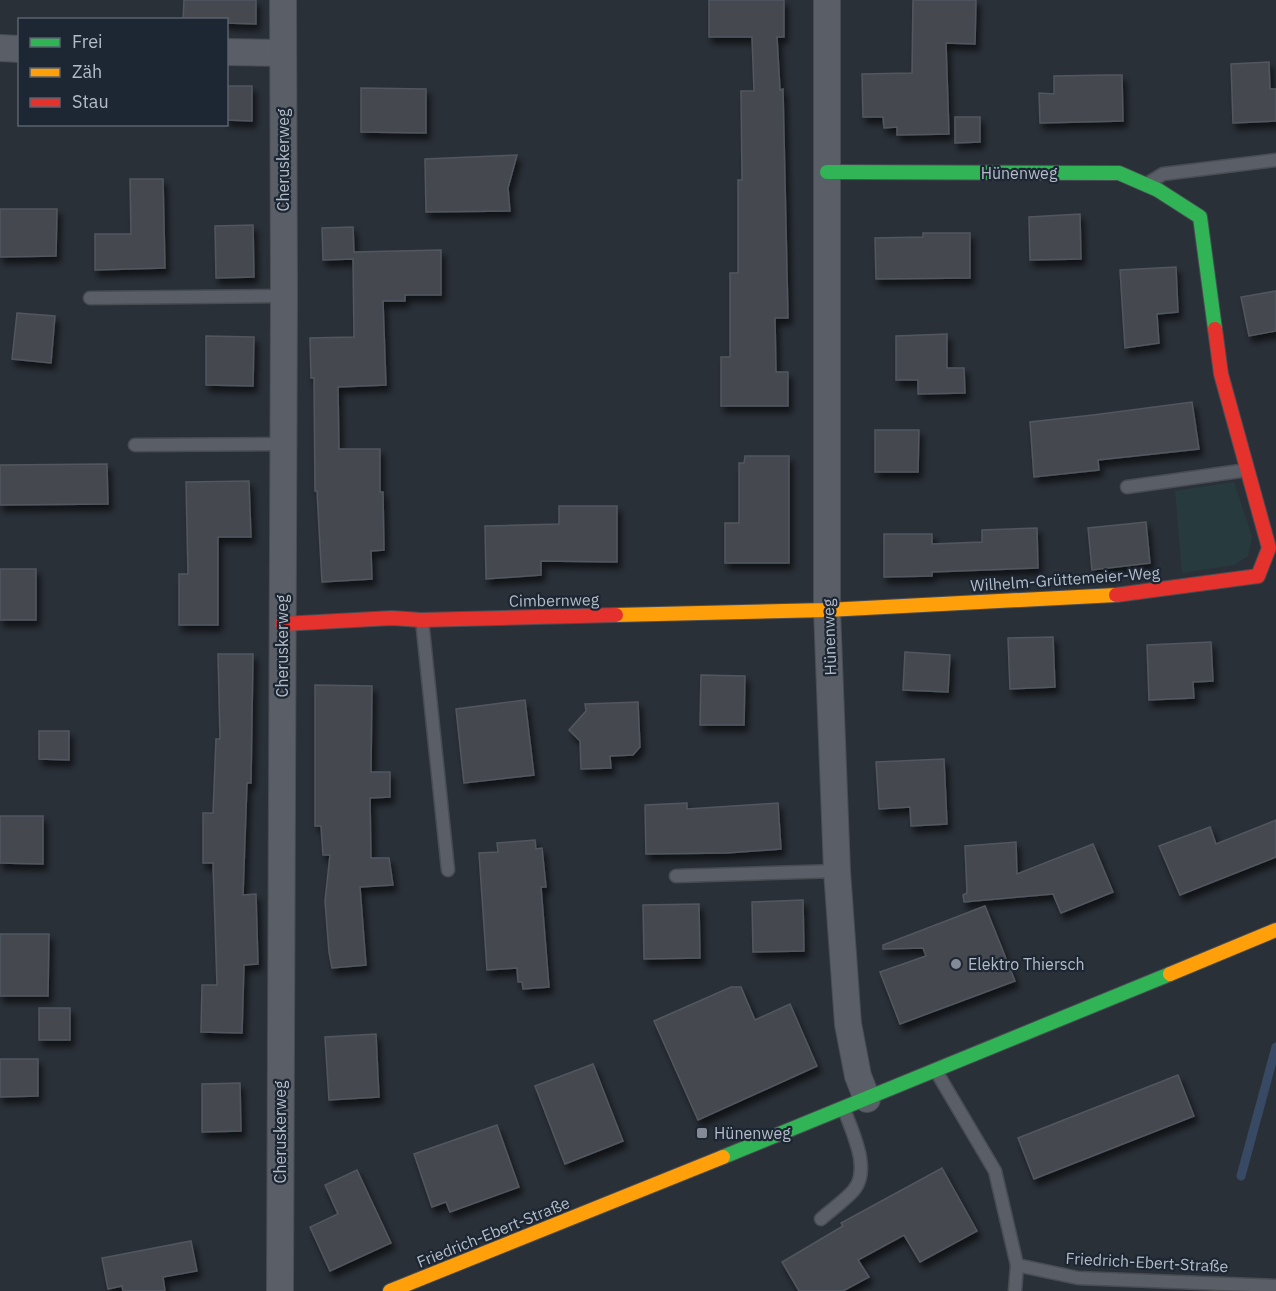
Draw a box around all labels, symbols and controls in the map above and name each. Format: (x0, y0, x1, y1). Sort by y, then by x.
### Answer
legend (18, 18, 228, 126)
text: Frei (72, 30, 103, 53)
text: Zäh (72, 60, 102, 83)
text: Stau (72, 90, 109, 113)
street label: Cheruskerweg (273, 108, 293, 211)
street label: Hünenweg (981, 163, 1058, 183)
street label: Wilhelm-Grüttemeier-Weg (970, 562, 1161, 596)
street label: Cimbernweg (509, 589, 600, 611)
street label: Cheruskerweg (272, 594, 292, 697)
street label: Hünenweg (818, 598, 840, 676)
place label: Elektro Thiersch (968, 954, 1085, 974)
marker: Elektro Thiersch (949, 957, 963, 971)
street label: Cheruskerweg (270, 1080, 290, 1183)
place label: Hünenweg (714, 1123, 791, 1143)
marker: Hünenweg (695, 1126, 709, 1140)
street label: Friedrich-Ebert-Straße (414, 1192, 572, 1272)
street label: Friedrich-Ebert-Straße (1065, 1248, 1229, 1276)

